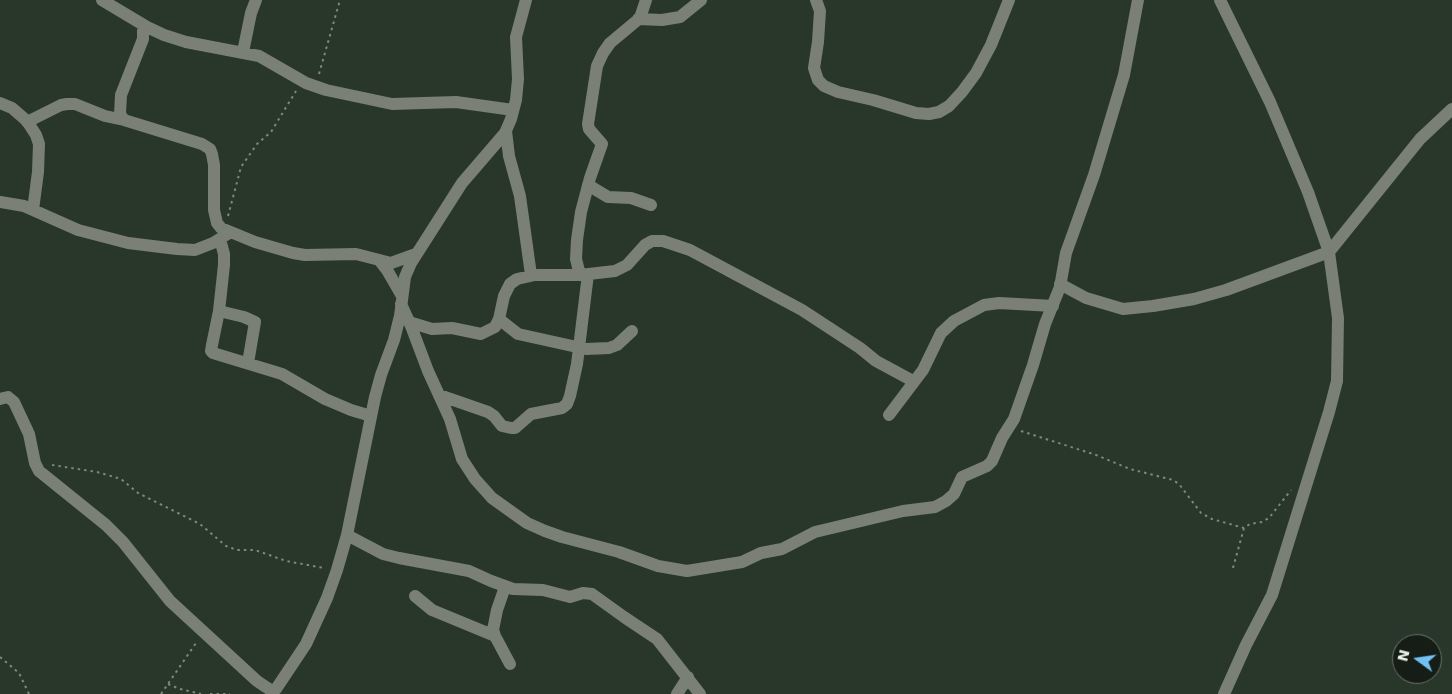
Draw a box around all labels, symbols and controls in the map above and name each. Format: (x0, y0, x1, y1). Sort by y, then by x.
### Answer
north arrow (1392, 634, 1442, 684)
text: N (1394, 648, 1413, 663)

